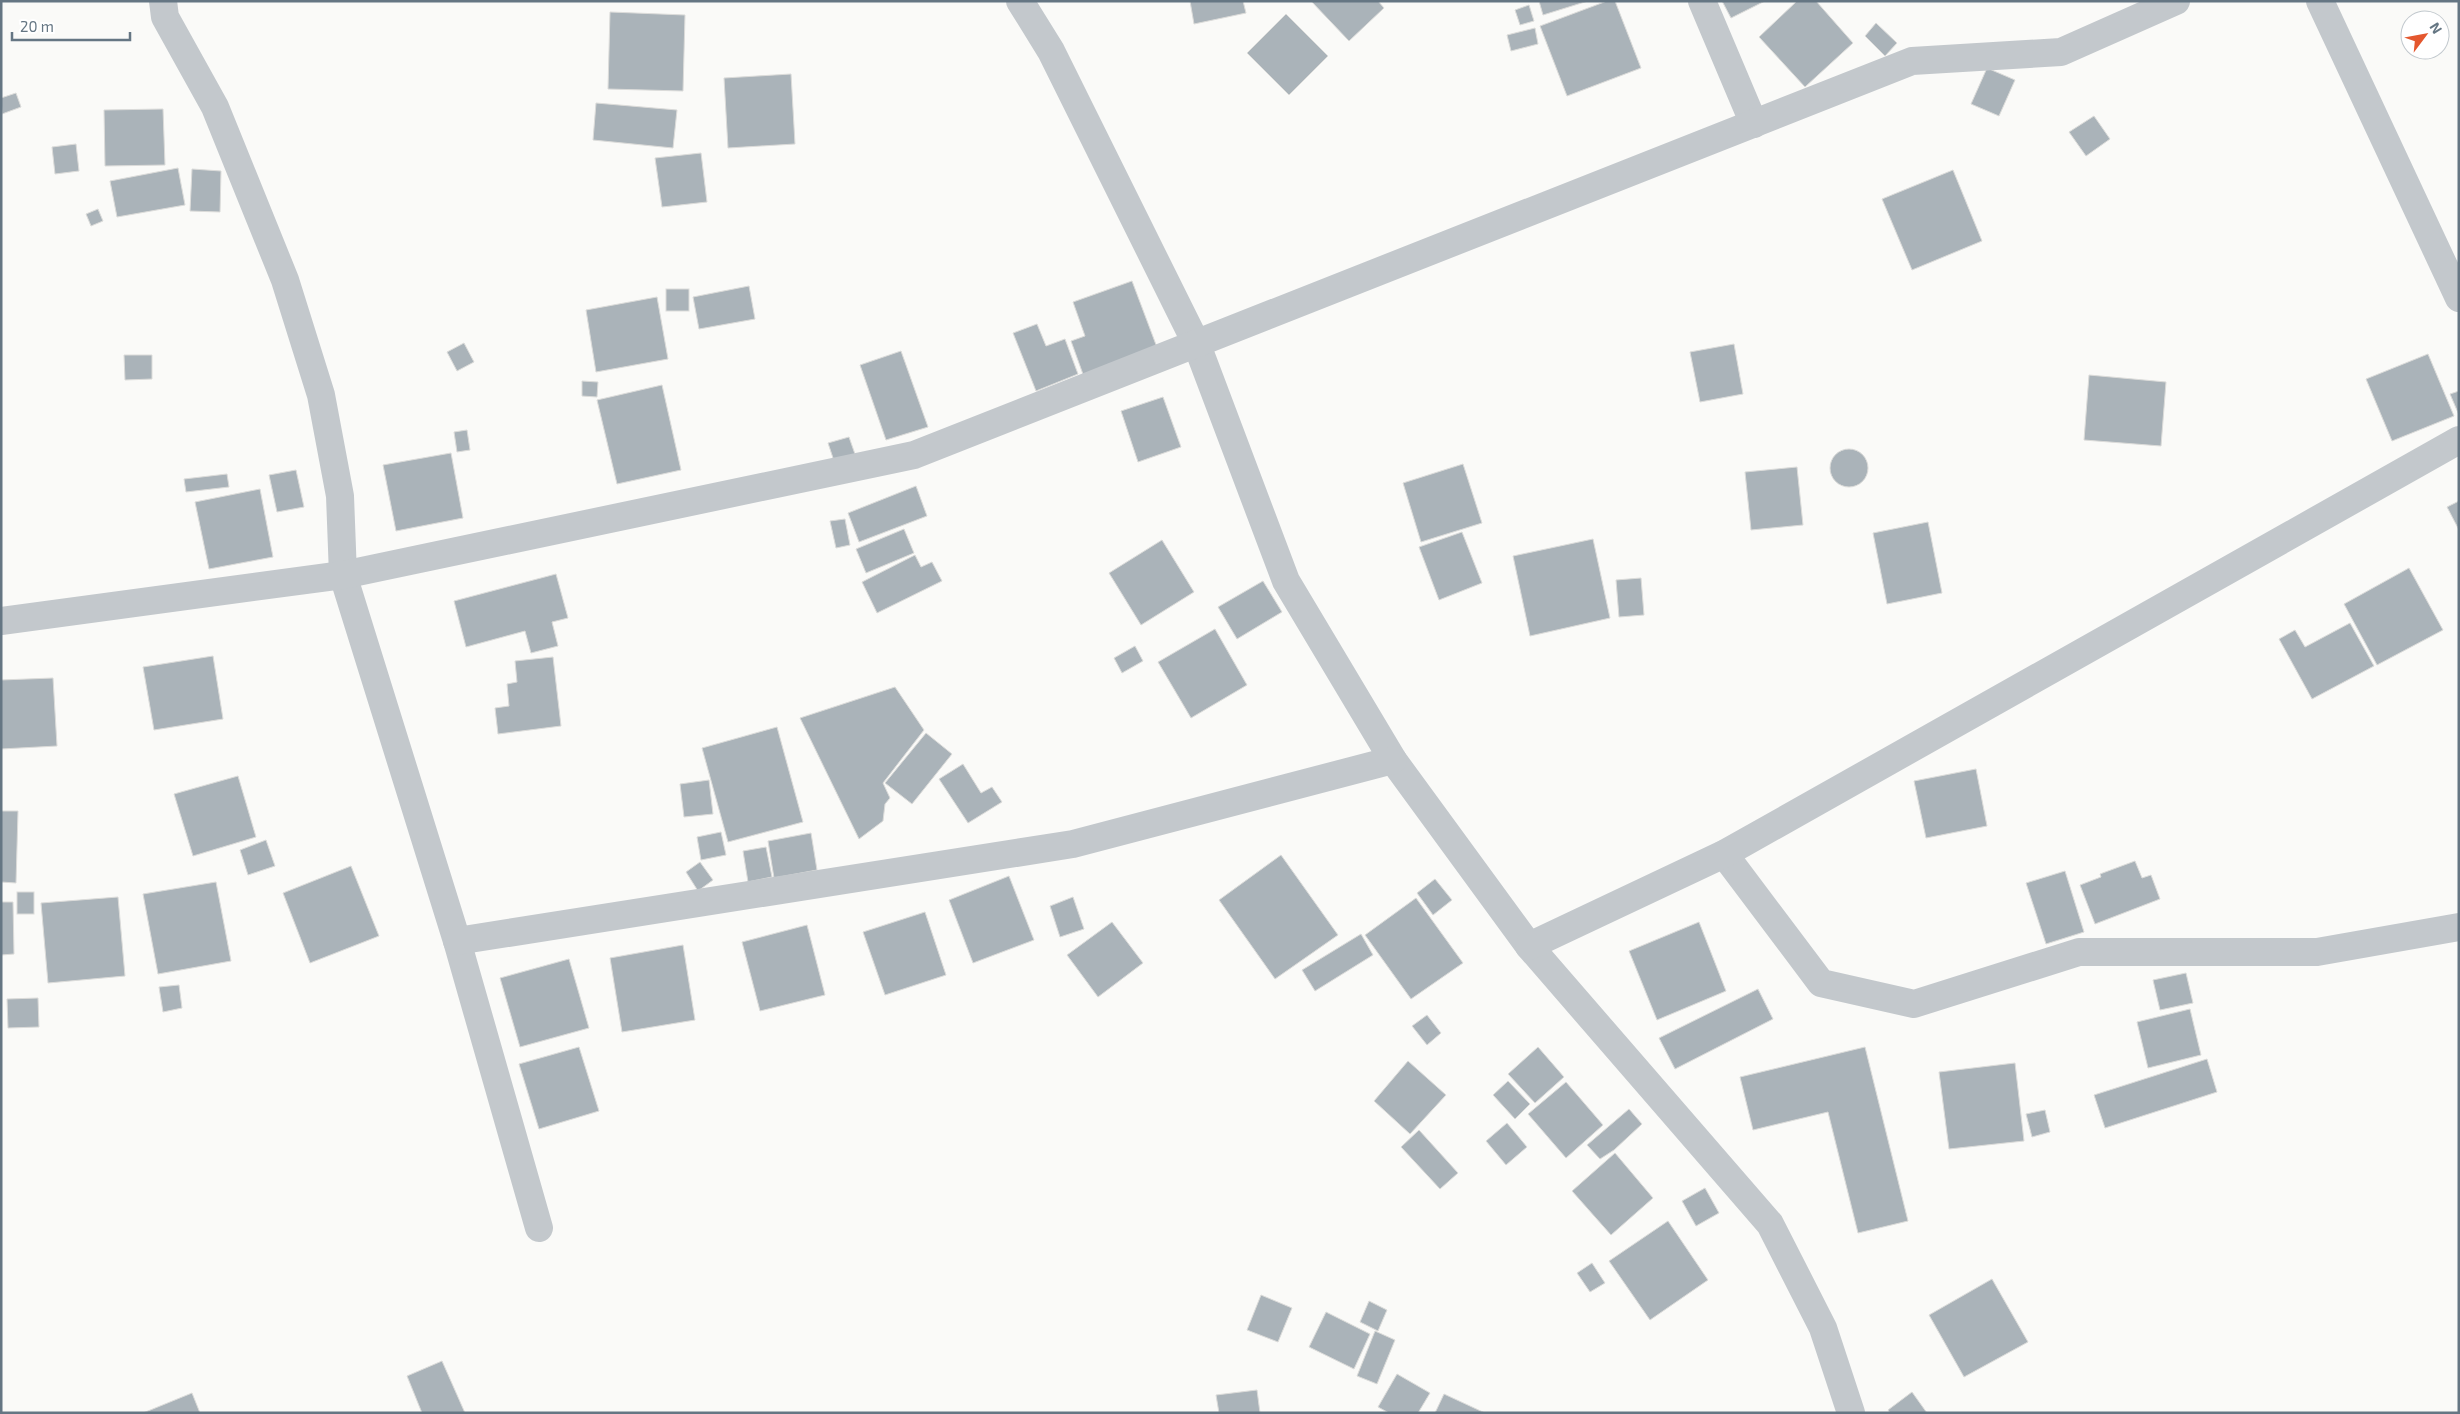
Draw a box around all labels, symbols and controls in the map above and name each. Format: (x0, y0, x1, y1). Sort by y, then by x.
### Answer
scale bar (12, 10, 130, 42)
north arrow (2400, 10, 2450, 60)
text: 20 m (20, 17, 54, 35)
text: N (2427, 19, 2446, 37)

